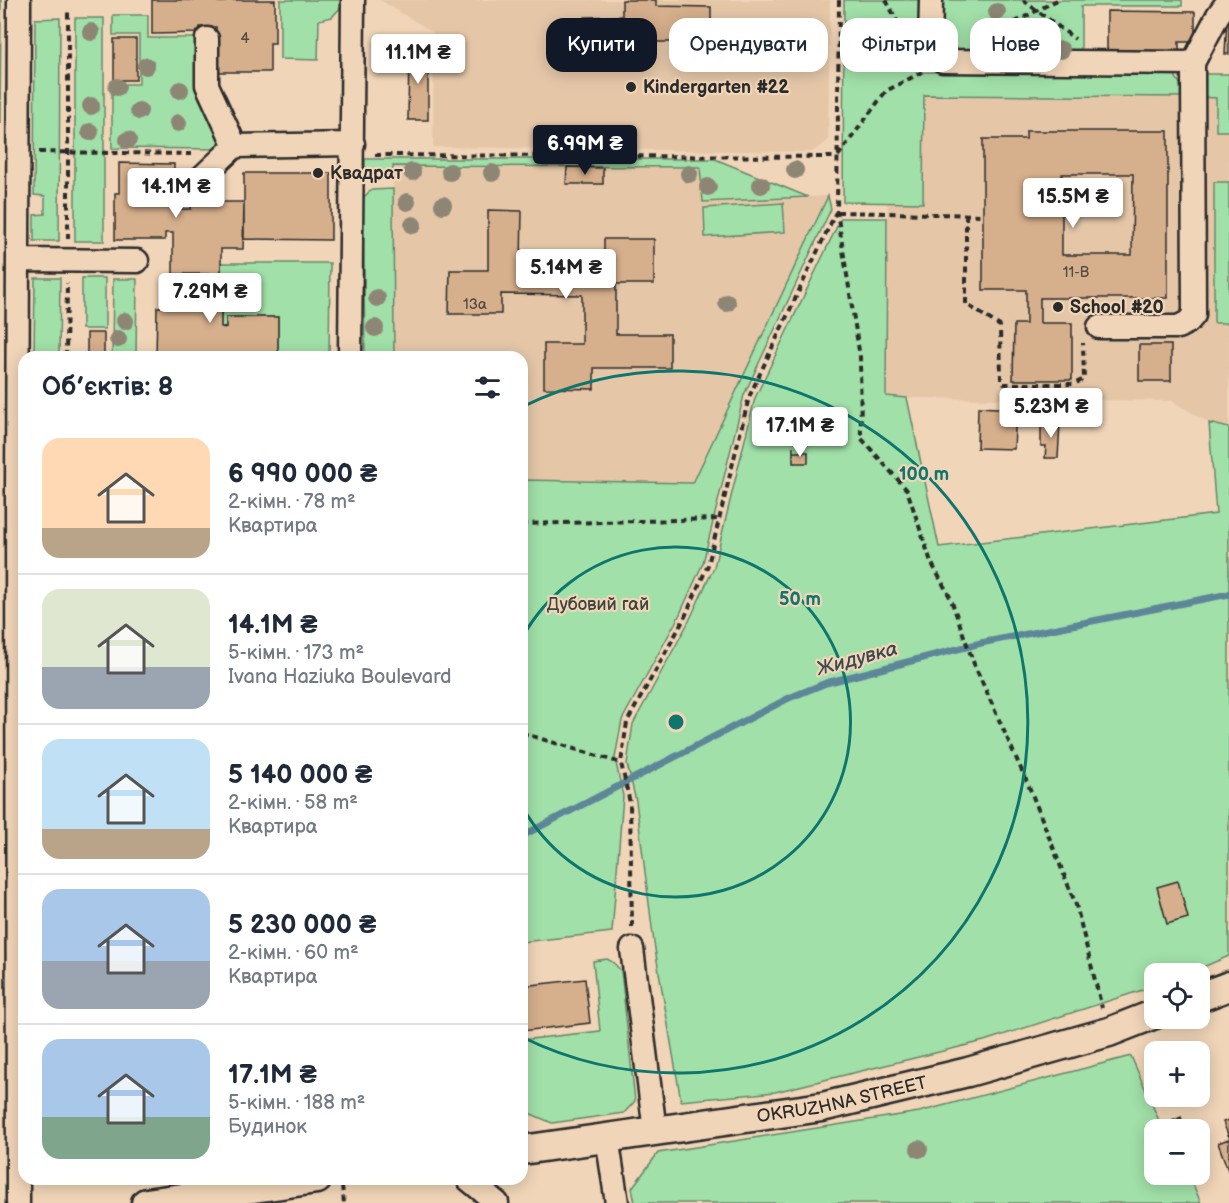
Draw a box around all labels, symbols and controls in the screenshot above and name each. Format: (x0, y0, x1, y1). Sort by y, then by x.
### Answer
chip: Купити (546, 18, 657, 72)
chip: Орендувати (669, 18, 828, 72)
chip: Фільтри (840, 18, 958, 72)
chip: Нове (970, 18, 1061, 72)
house number: 4 (240, 29, 250, 48)
pin: 11.1M ₴ (363, 34, 473, 85)
text: 11.1M ₴ (385, 41, 451, 65)
place label: Kindergarten #22 (643, 77, 789, 98)
marker: Kindergarten #22 (624, 80, 638, 94)
pin: 6.99M ₴ (530, 125, 640, 176)
text: 6.99M ₴ (547, 132, 623, 156)
place label: Квадрат (330, 163, 403, 184)
marker: Квадрат (311, 166, 325, 180)
pin: 14.1M ₴ (121, 168, 231, 219)
text: 14.1M ₴ (142, 175, 211, 199)
pin: 15.5M ₴ (1018, 178, 1128, 229)
text: 15.5M ₴ (1037, 185, 1109, 209)
pin: 5.14M ₴ (511, 249, 621, 300)
text: 5.14M ₴ (530, 256, 602, 280)
house number: 11-В (1063, 263, 1090, 282)
pin: 7.29M ₴ (155, 273, 265, 324)
text: 7.29M ₴ (172, 280, 248, 304)
house number: 13а (463, 295, 487, 314)
place label: School #20 (1070, 297, 1164, 318)
marker: School #20 (1051, 300, 1065, 314)
icon: filters (471, 371, 504, 404)
text: Об’єктів: 8 (42, 372, 173, 403)
pin: 5.23M ₴ (996, 388, 1106, 439)
text: 5.23M ₴ (1013, 395, 1089, 419)
pin: 17.1M ₴ (745, 407, 855, 458)
text: 17.1M ₴ (766, 414, 834, 438)
text: 6 990 000 ₴ (228, 459, 377, 490)
icon: home (90, 462, 162, 534)
text: 100 m (899, 464, 949, 485)
text: 2-кімн. · 78 m² (228, 490, 356, 514)
text: Квартира (228, 514, 318, 538)
text: 50 m (779, 589, 821, 610)
park label: Дубовий гай (547, 594, 649, 615)
text: 14.1M ₴ (228, 610, 318, 641)
icon: home (90, 613, 162, 685)
water label: Жидувка (813, 637, 900, 682)
text: 5-кімн. · 173 m² (228, 641, 364, 665)
text: Ivana Haziuka Boulevard (228, 665, 451, 689)
centre of rings (666, 712, 686, 732)
text: 5 140 000 ₴ (228, 760, 372, 791)
icon: home (90, 763, 162, 835)
text: 2-кімн. · 58 m² (228, 791, 358, 815)
text: Квартира (228, 815, 318, 839)
text: 5 230 000 ₴ (228, 910, 376, 941)
icon: home (90, 913, 162, 985)
text: 2-кімн. · 60 m² (228, 941, 359, 965)
map controls (1144, 963, 1210, 1185)
button: locate (1144, 963, 1210, 1029)
text: Квартира (228, 965, 318, 989)
button: + (1144, 1041, 1210, 1107)
text: 17.1M ₴ (228, 1060, 317, 1091)
icon: home (90, 1063, 162, 1135)
street label: OKRUZHNA STREET (755, 1072, 929, 1127)
text: 5-кімн. · 188 m² (228, 1091, 365, 1115)
text: Будинок (228, 1115, 307, 1139)
button: − (1144, 1119, 1210, 1185)

